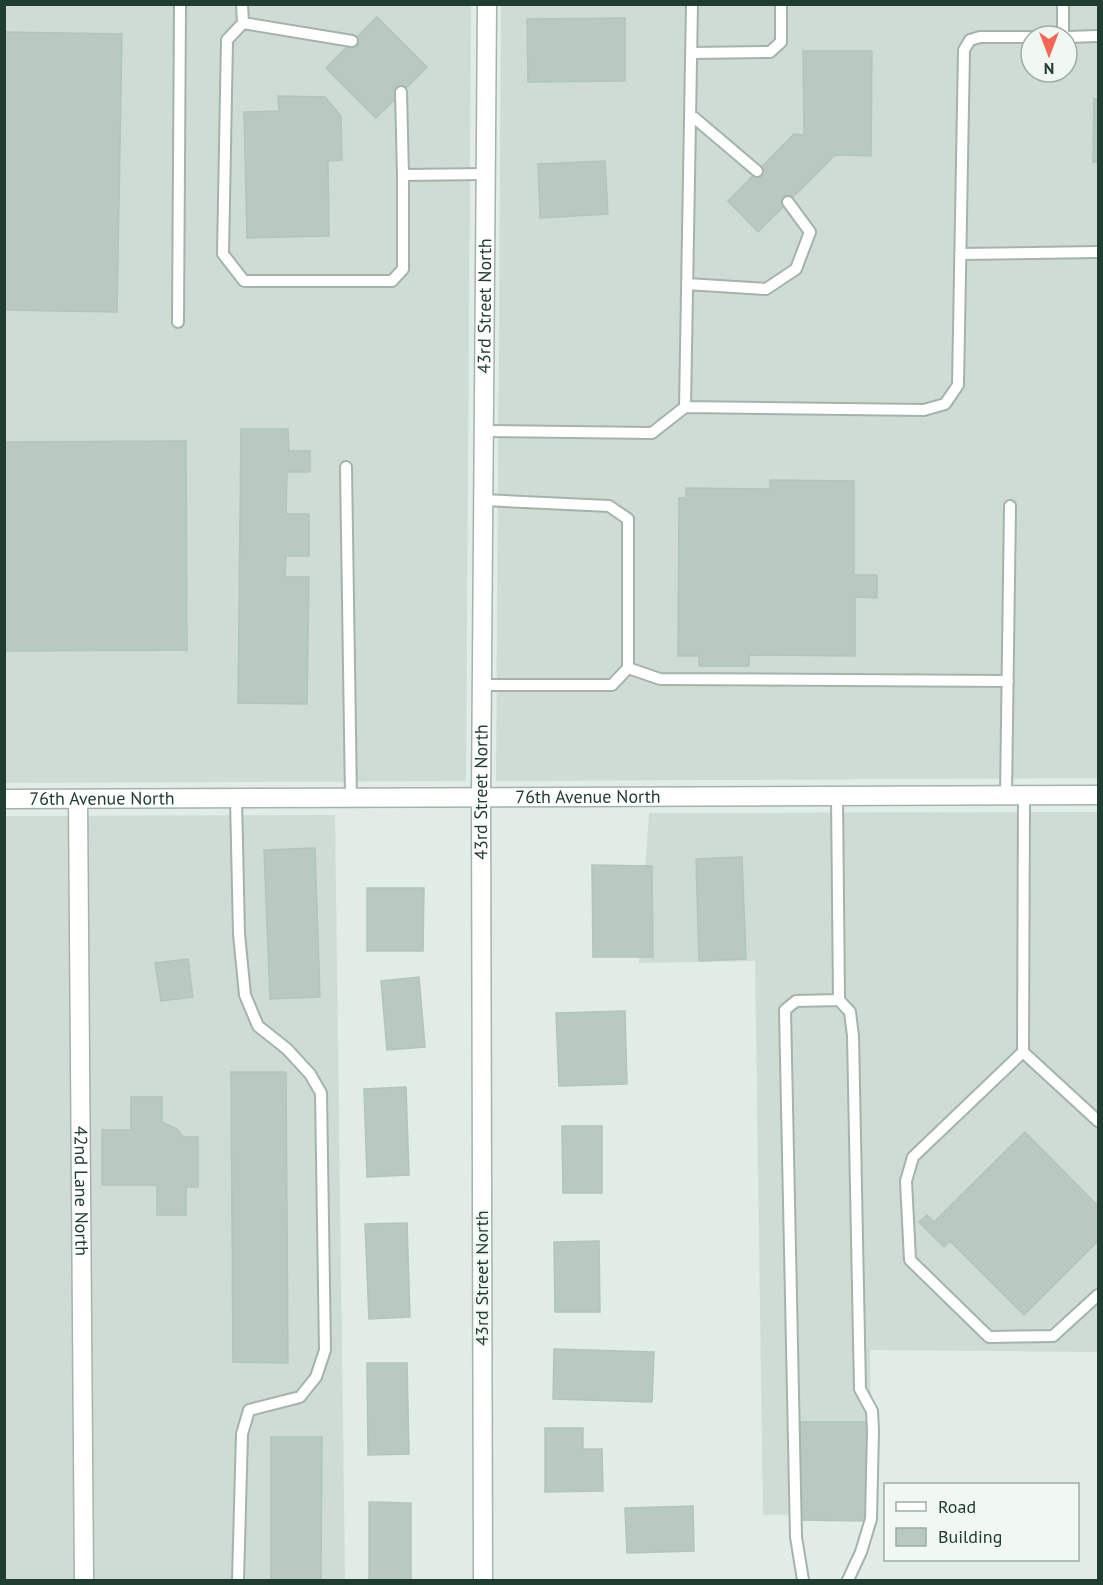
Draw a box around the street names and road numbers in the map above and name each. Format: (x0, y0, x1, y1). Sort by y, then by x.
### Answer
street label: 43rd Street North (472, 238, 496, 374)
street label: 43rd Street North (469, 724, 493, 860)
street label: 76th Avenue North (515, 785, 661, 808)
street label: 76th Avenue North (29, 786, 175, 810)
street label: 42nd Lane North (70, 1126, 94, 1256)
street label: 43rd Street North (470, 1210, 493, 1346)

